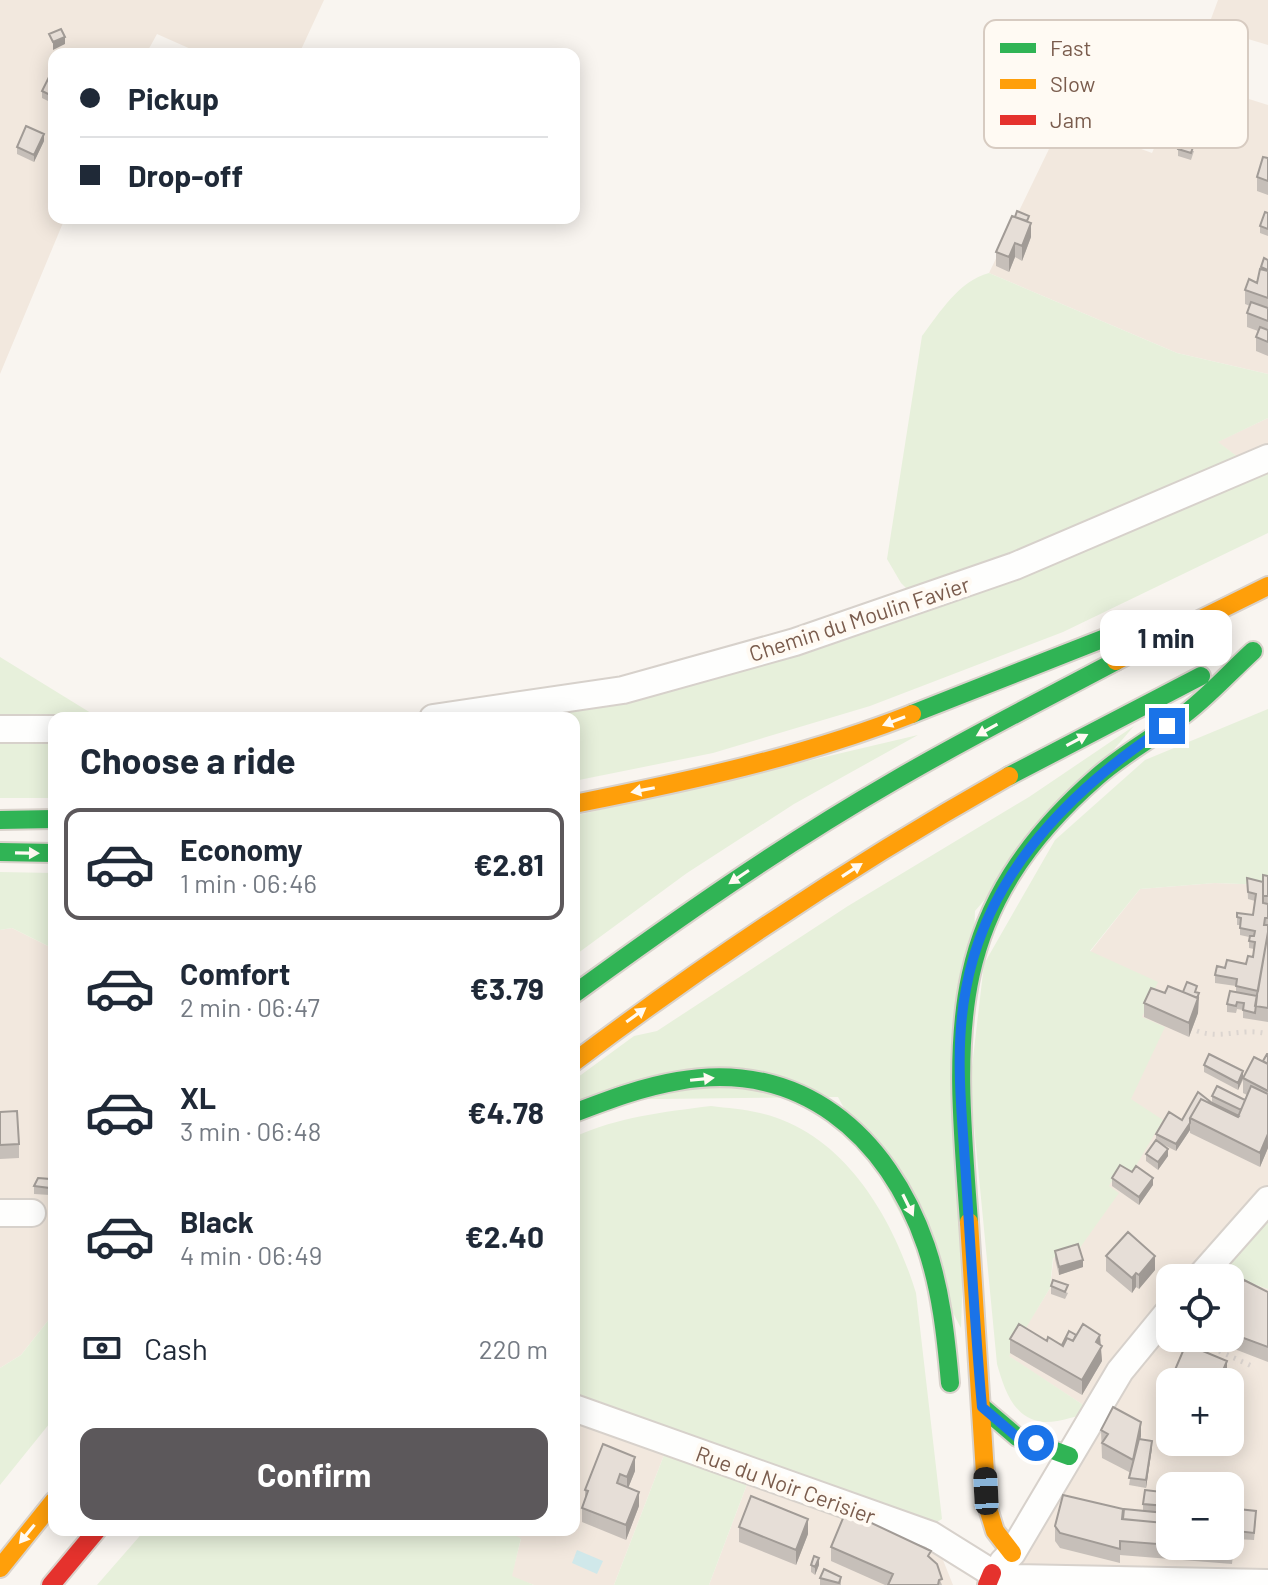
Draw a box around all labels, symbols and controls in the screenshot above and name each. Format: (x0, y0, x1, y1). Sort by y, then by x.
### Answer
legend (984, 20, 1248, 148)
text: Fast (1050, 34, 1092, 60)
text: Slow (1050, 70, 1095, 96)
text: Pickup (128, 80, 219, 116)
text: Jam (1050, 106, 1092, 132)
text: Drop-off (128, 157, 243, 193)
street label: Chemin du Moulin Favier (746, 570, 972, 666)
callout: 1 min (1101, 610, 1233, 666)
text: 1 min (1138, 622, 1194, 653)
route end (1149, 708, 1185, 744)
one-way arrow (882, 715, 906, 728)
one-way arrow (975, 723, 998, 737)
one-way arrow (1066, 734, 1088, 748)
text: Choose a ride (80, 738, 296, 781)
one-way arrow (631, 785, 656, 797)
icon: car (84, 828, 156, 900)
text: Economy (180, 831, 303, 867)
text: €2.81 (474, 846, 544, 882)
one-way arrow (15, 847, 40, 859)
one-way arrow (841, 863, 863, 878)
text: 1 min · 06:46 (180, 867, 317, 898)
one-way arrow (729, 870, 750, 885)
icon: car (84, 952, 156, 1024)
text: Comfort (180, 955, 290, 991)
text: €3.79 (470, 970, 544, 1006)
text: 2 min · 06:47 (180, 991, 320, 1022)
one-way arrow (625, 1007, 647, 1023)
one-way arrow (690, 1072, 715, 1085)
icon: car (84, 1076, 156, 1148)
text: XL (180, 1079, 216, 1115)
text: €4.78 (468, 1094, 544, 1130)
text: 3 min · 06:48 (180, 1115, 321, 1146)
one-way arrow (901, 1194, 915, 1217)
icon: car (84, 1200, 156, 1272)
text: Black (180, 1203, 254, 1239)
text: €2.40 (465, 1218, 544, 1254)
text: 4 min · 06:49 (180, 1239, 322, 1270)
map controls (1156, 1264, 1244, 1560)
button: locate (1156, 1264, 1244, 1352)
icon: cash (80, 1326, 124, 1370)
text: Cash (144, 1330, 208, 1366)
text: 220 m (479, 1333, 548, 1364)
button: + (1156, 1368, 1244, 1456)
route start (1018, 1425, 1054, 1461)
button: Confirm (80, 1428, 548, 1520)
street label: Rue du Noir Cerisier (693, 1439, 879, 1529)
car (973, 1466, 999, 1516)
button: − (1156, 1472, 1244, 1560)
one-way arrow (19, 1524, 36, 1544)

